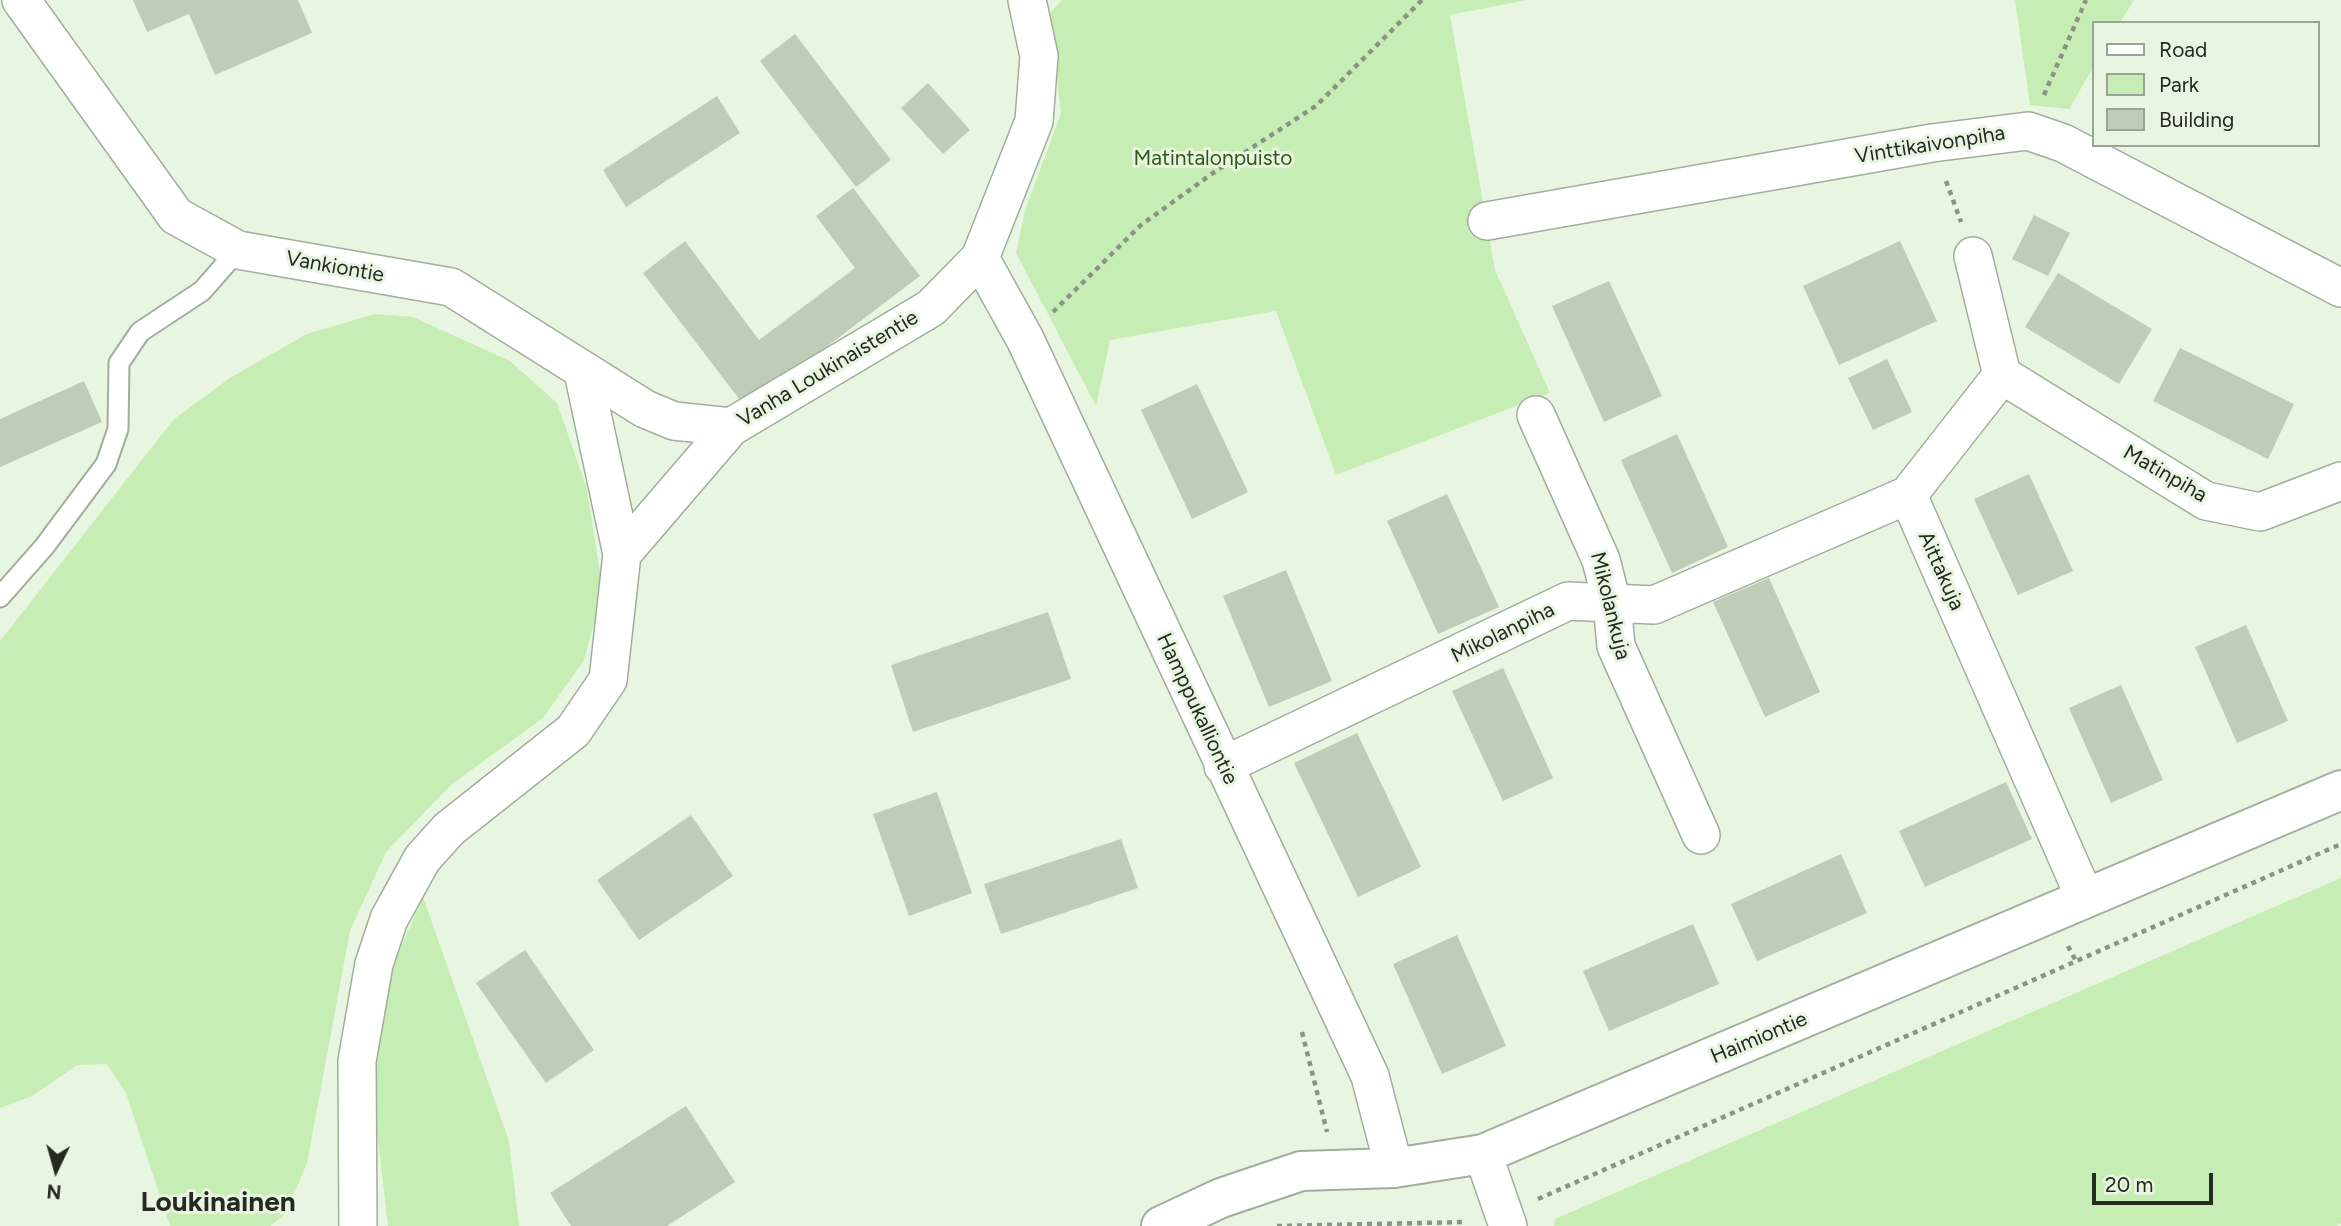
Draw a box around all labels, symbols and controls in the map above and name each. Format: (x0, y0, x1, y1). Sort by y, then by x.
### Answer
legend (2092, 21, 2320, 147)
text: Road (2159, 37, 2207, 62)
text: Park (2159, 72, 2199, 97)
text: Building (2159, 107, 2234, 132)
street label: Vinttikaivonpiha (1853, 121, 2007, 169)
park label: Matintalonpuisto (1134, 146, 1292, 172)
street label: Vankiontie (284, 246, 386, 288)
street label: Vanha Loukinaistentie (733, 305, 923, 433)
street label: Matinpiha (2119, 440, 2211, 508)
street label: Aittakuja (1912, 528, 1970, 614)
street label: Mikolankuja (1584, 550, 1636, 662)
street label: Mikolanpiha (1447, 597, 1559, 669)
street label: Hamppukalliontie (1151, 629, 1243, 789)
street label: Haimiontie (1707, 1006, 1811, 1070)
north arrow (21, 1135, 91, 1205)
scale bar (2096, 1160, 2217, 1204)
text: 20 m (2105, 1172, 2153, 1197)
text: N (46, 1179, 62, 1204)
district label: Loukinainen (140, 1186, 296, 1220)

